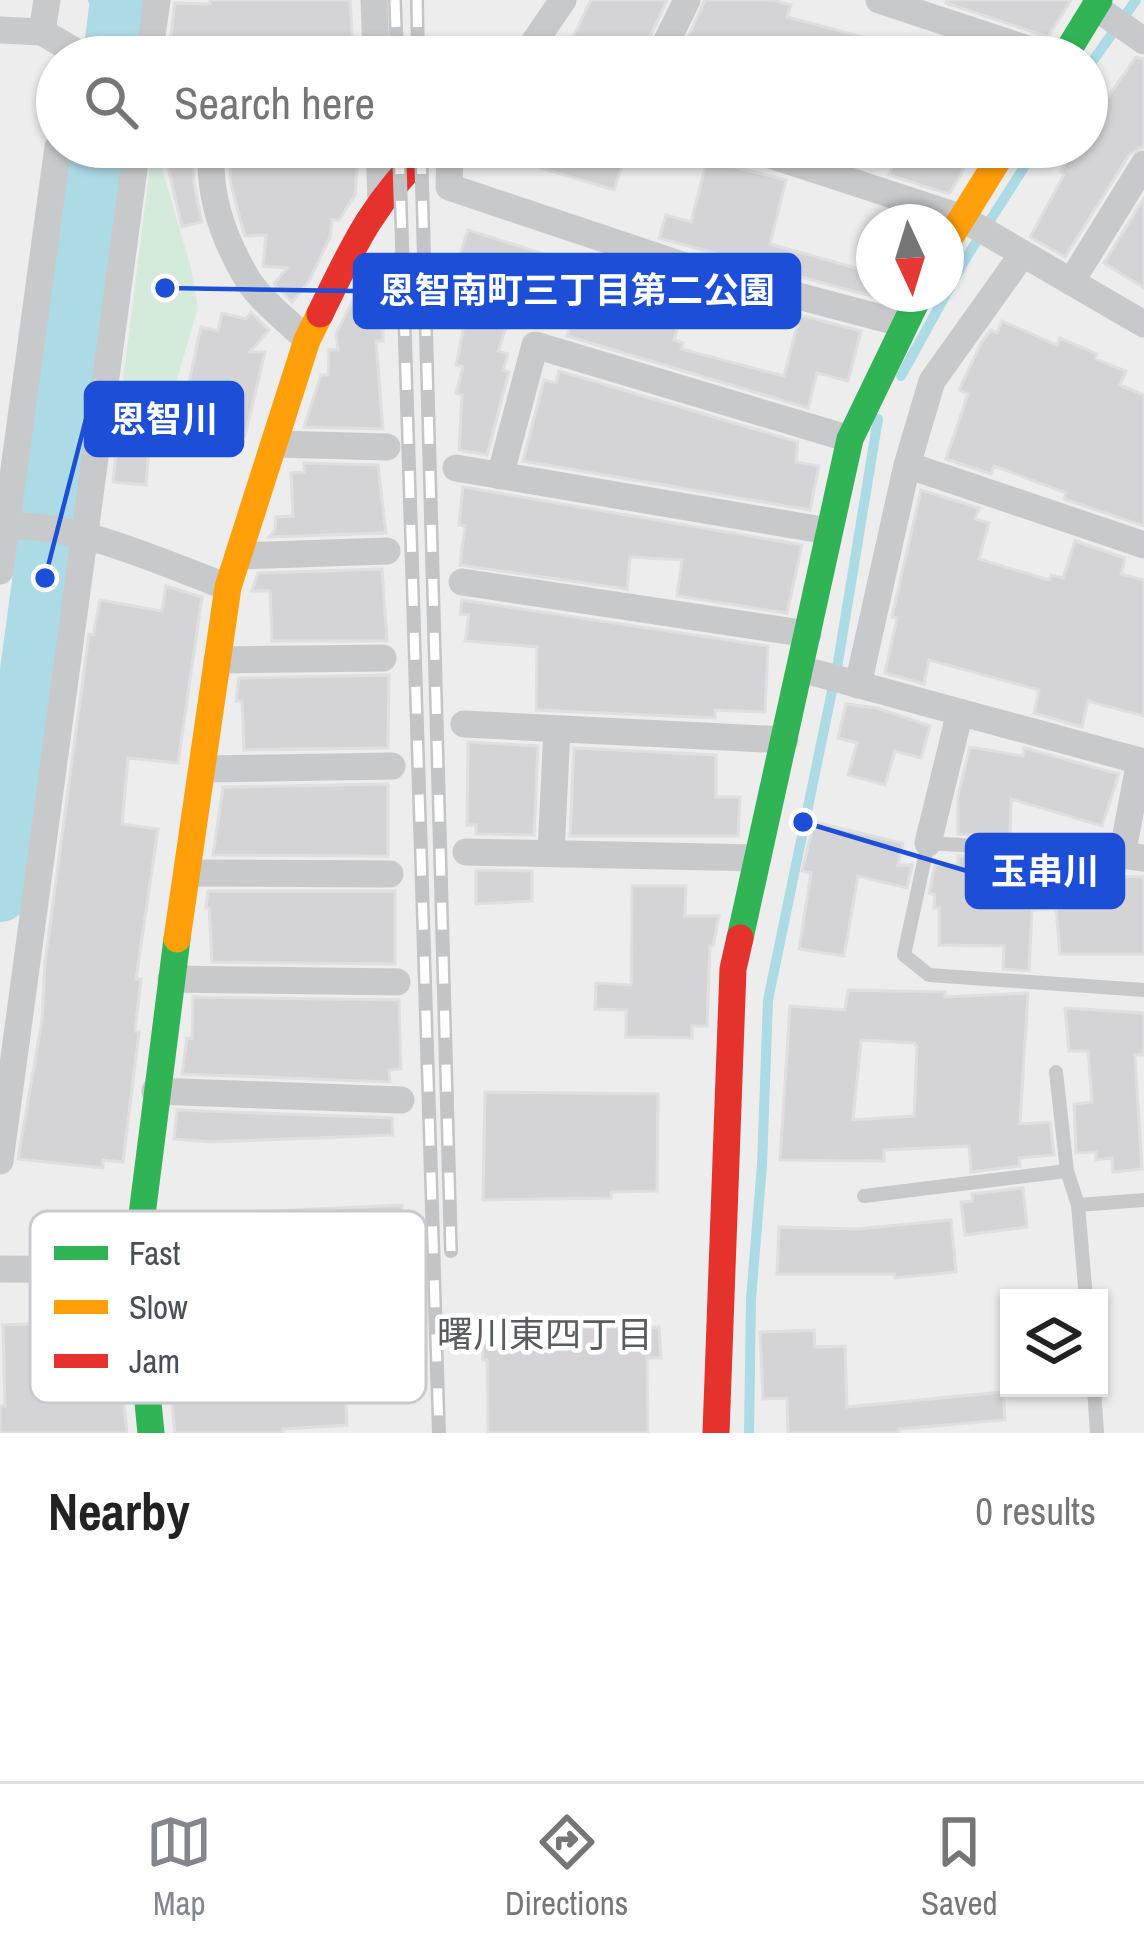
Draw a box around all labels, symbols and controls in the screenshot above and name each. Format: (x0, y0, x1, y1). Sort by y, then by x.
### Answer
search box (36, 36, 1108, 168)
icon: search (78, 69, 144, 135)
text: Search here (174, 72, 375, 133)
north arrow (856, 204, 964, 312)
callout: 恩智南町三丁目第二公園 (355, 255, 799, 327)
text: 恩智南町三丁目第二公園 (379, 266, 775, 314)
callout: 恩智川 (86, 383, 242, 455)
text: 恩智川 (110, 395, 218, 443)
callout: 玉串川 (967, 835, 1123, 907)
text: 玉串川 (991, 847, 1099, 895)
legend (30, 1211, 426, 1403)
text: Fast (129, 1231, 180, 1275)
text: Slow (129, 1285, 188, 1329)
map controls (1000, 1289, 1108, 1397)
button: layers (1000, 1289, 1108, 1397)
district label: 曙川東四丁目 (437, 1310, 653, 1358)
text: Jam (129, 1339, 180, 1383)
text: Nearby (48, 1477, 190, 1546)
text: 0 results (975, 1485, 1096, 1537)
tab: Map (146, 1809, 212, 1925)
tab: Directions (505, 1809, 628, 1925)
tab: Saved (921, 1809, 998, 1925)

